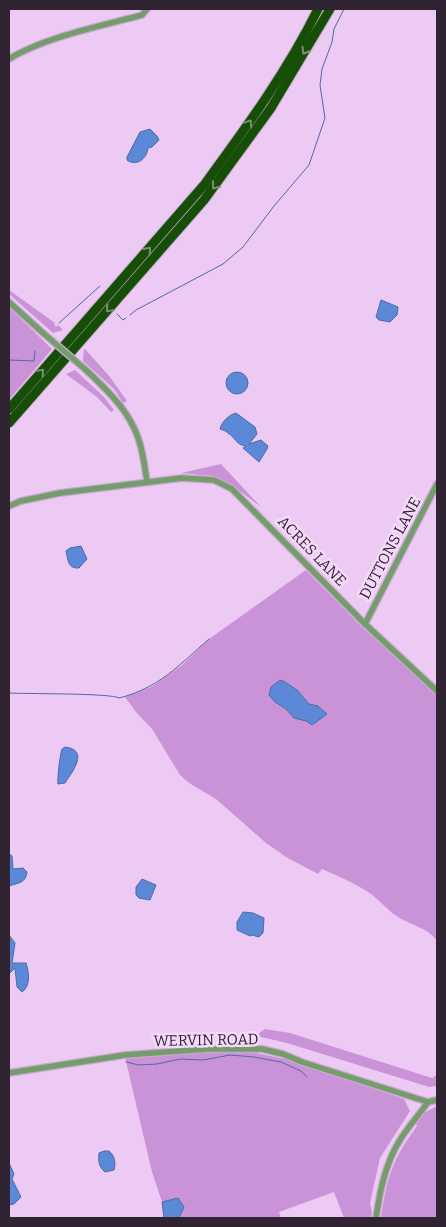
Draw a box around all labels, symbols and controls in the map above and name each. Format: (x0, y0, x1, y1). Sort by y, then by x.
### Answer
one-way arrow (302, 45, 312, 54)
one-way arrow (243, 119, 252, 129)
one-way arrow (212, 180, 221, 190)
one-way arrow (142, 247, 151, 256)
one-way arrow (106, 303, 115, 312)
one-way arrow (35, 369, 44, 378)
street label: DUTTONS LANE (356, 494, 424, 602)
street label: ACRES LANE (274, 512, 350, 590)
street label: WERVIN ROAD (153, 1030, 259, 1050)

